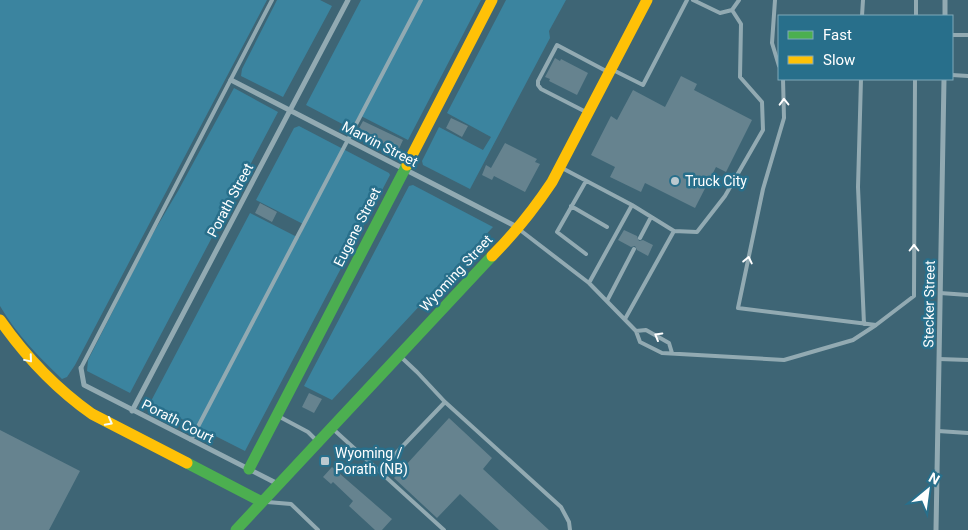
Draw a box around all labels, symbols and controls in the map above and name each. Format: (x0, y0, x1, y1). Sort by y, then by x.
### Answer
legend (778, 15, 953, 80)
text: Fast (823, 26, 852, 44)
text: Slow (823, 51, 855, 69)
one-way arrow (779, 98, 789, 106)
street label: Marvin Street (339, 118, 421, 170)
street label: Porath Street (204, 160, 256, 240)
place label: Truck City (685, 173, 747, 189)
marker: Truck City (669, 175, 681, 187)
street label: Eugene Street (330, 184, 384, 269)
street label: Wyoming Street (417, 231, 496, 315)
one-way arrow (909, 243, 919, 251)
one-way arrow (742, 255, 753, 264)
street label: Stecker Street (920, 260, 938, 348)
one-way arrow (654, 333, 663, 343)
one-way arrow (24, 354, 33, 363)
street label: Porath Court (139, 396, 217, 446)
one-way arrow (103, 416, 112, 426)
place label: Wyoming / Porath (NB) (335, 445, 408, 478)
marker: Wyoming / Porath (NB) (319, 455, 331, 467)
north arrow (903, 465, 953, 515)
text: N (926, 469, 943, 488)

